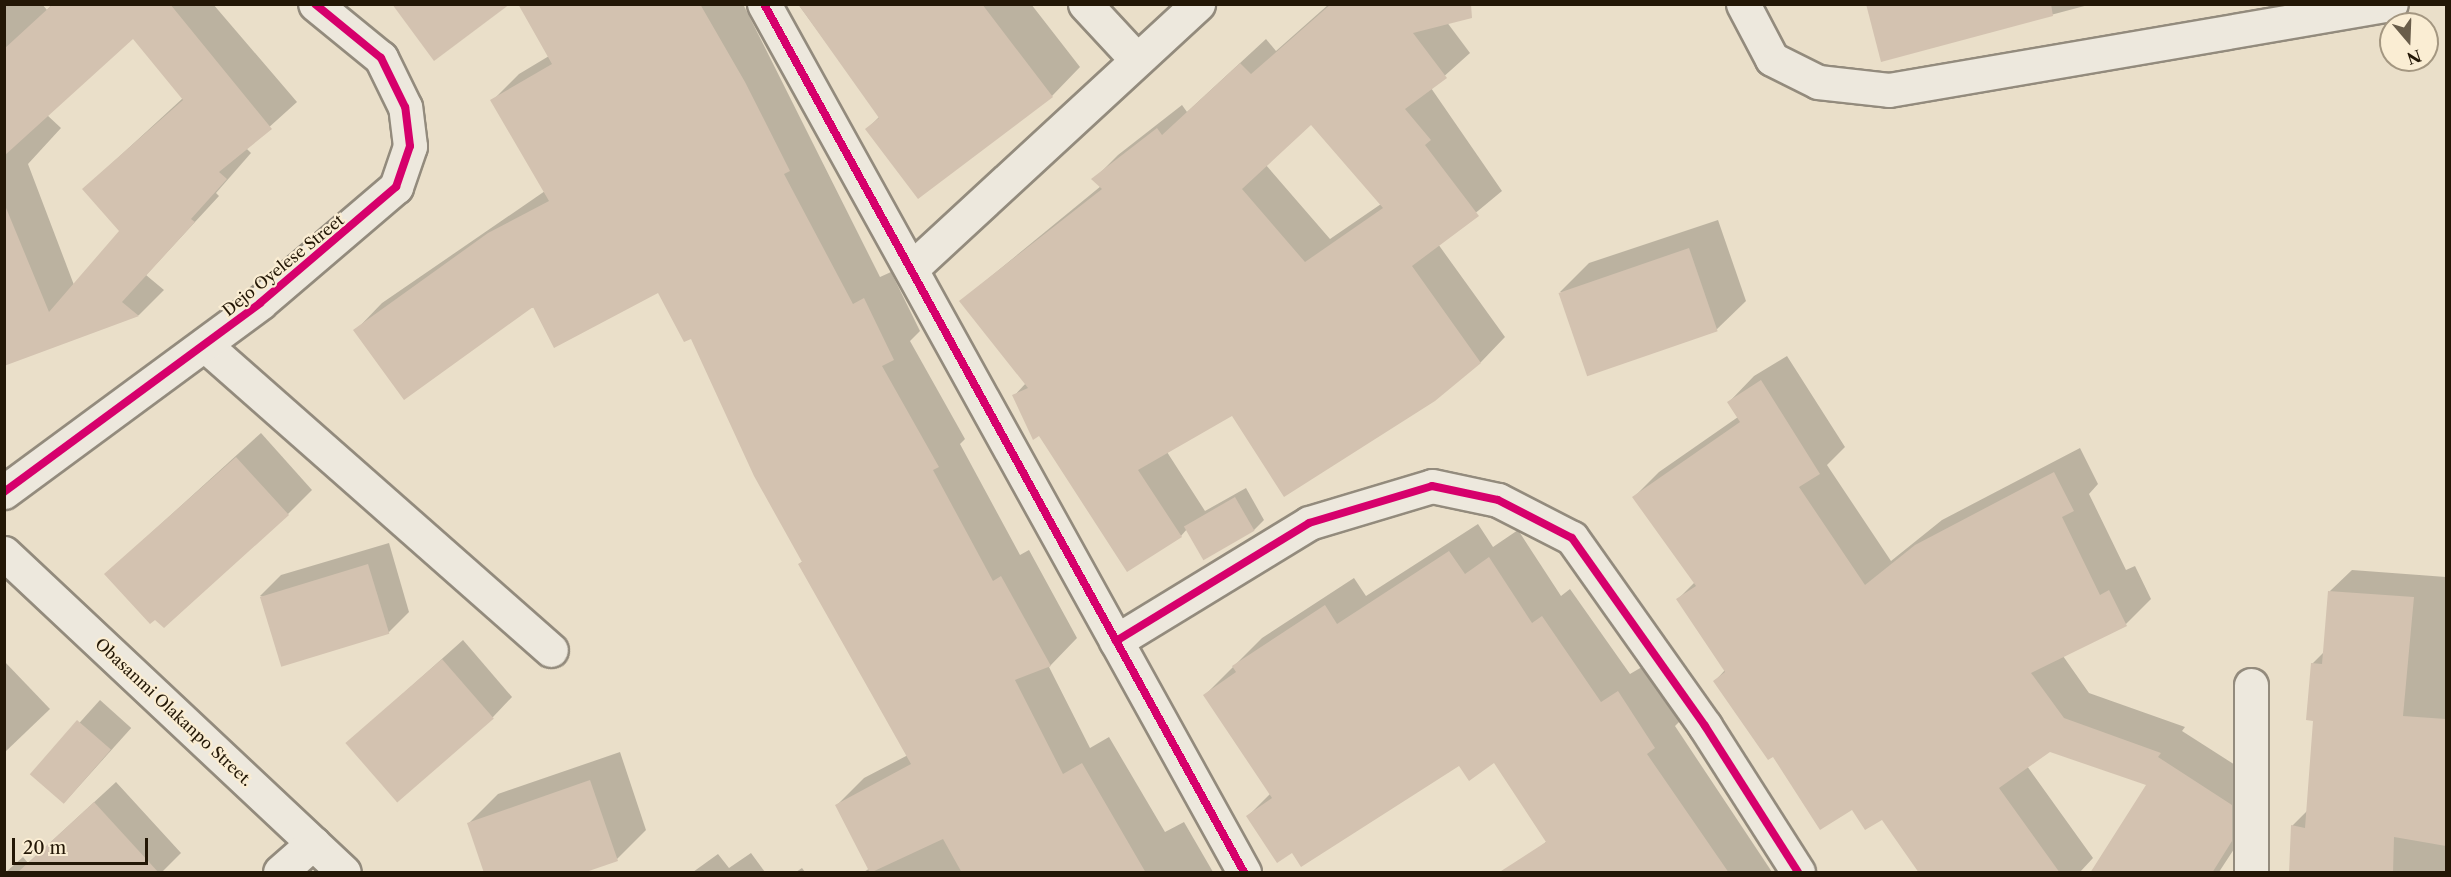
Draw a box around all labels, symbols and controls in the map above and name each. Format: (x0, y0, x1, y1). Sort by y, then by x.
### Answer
north arrow (2379, 12, 2439, 72)
text: N (2404, 45, 2424, 69)
street label: Dejo Oyelese Street (218, 210, 348, 320)
street label: Obasanmi Olakanpo Street. (91, 634, 257, 790)
scale bar (15, 826, 152, 864)
text: 20 m (23, 837, 66, 859)

